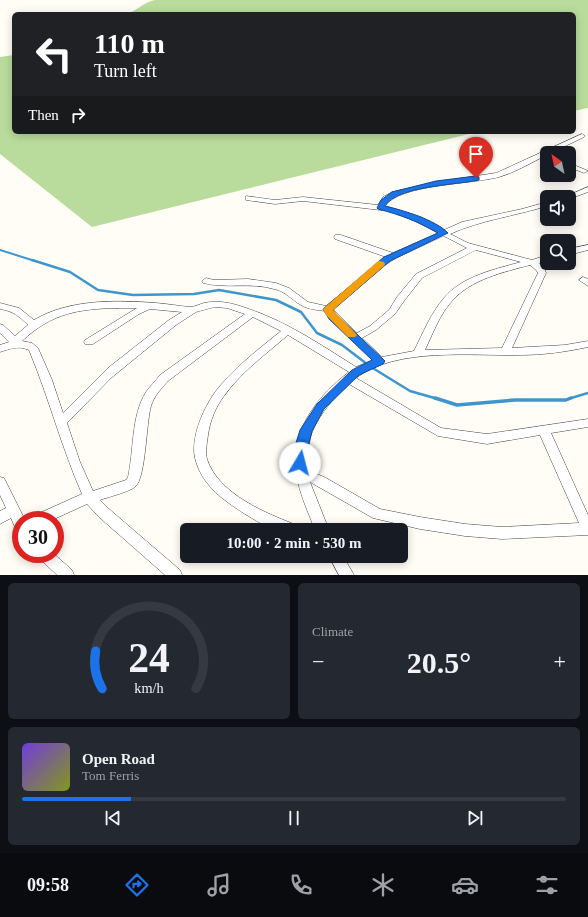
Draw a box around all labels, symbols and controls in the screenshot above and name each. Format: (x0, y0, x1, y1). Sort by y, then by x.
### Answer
icon: left (28, 28, 80, 80)
text: 110 m (94, 28, 165, 59)
text: Turn left (94, 61, 157, 81)
icon: right (67, 104, 89, 126)
text: Then (28, 107, 59, 123)
pin (459, 137, 493, 178)
icon: arrive (465, 143, 487, 165)
north arrow (540, 146, 576, 182)
map controls (540, 146, 576, 270)
button: sound (540, 190, 576, 226)
button: search (540, 234, 576, 270)
position arrow (279, 442, 321, 484)
speed limit sign: 30 (12, 511, 64, 563)
text: 10:00 · 2 min · 530 m (227, 535, 362, 551)
text: Climate (312, 624, 353, 639)
text: 24 (128, 635, 170, 681)
text: 20.5° (407, 646, 471, 679)
text: − (312, 649, 324, 674)
text: + (554, 649, 566, 674)
text: km/h (134, 680, 164, 696)
text: Open Road (82, 751, 155, 767)
text: Tom Ferris (82, 768, 139, 783)
icon: previous (102, 807, 124, 829)
icon: pause (283, 807, 305, 829)
icon: next (464, 807, 486, 829)
icon: directions (123, 871, 151, 899)
icon: music (205, 871, 233, 899)
icon: phone (287, 871, 315, 899)
icon: climate (369, 871, 397, 899)
icon: car (451, 871, 479, 899)
icon: filters (533, 871, 561, 899)
text: 09:58 (27, 875, 69, 895)

